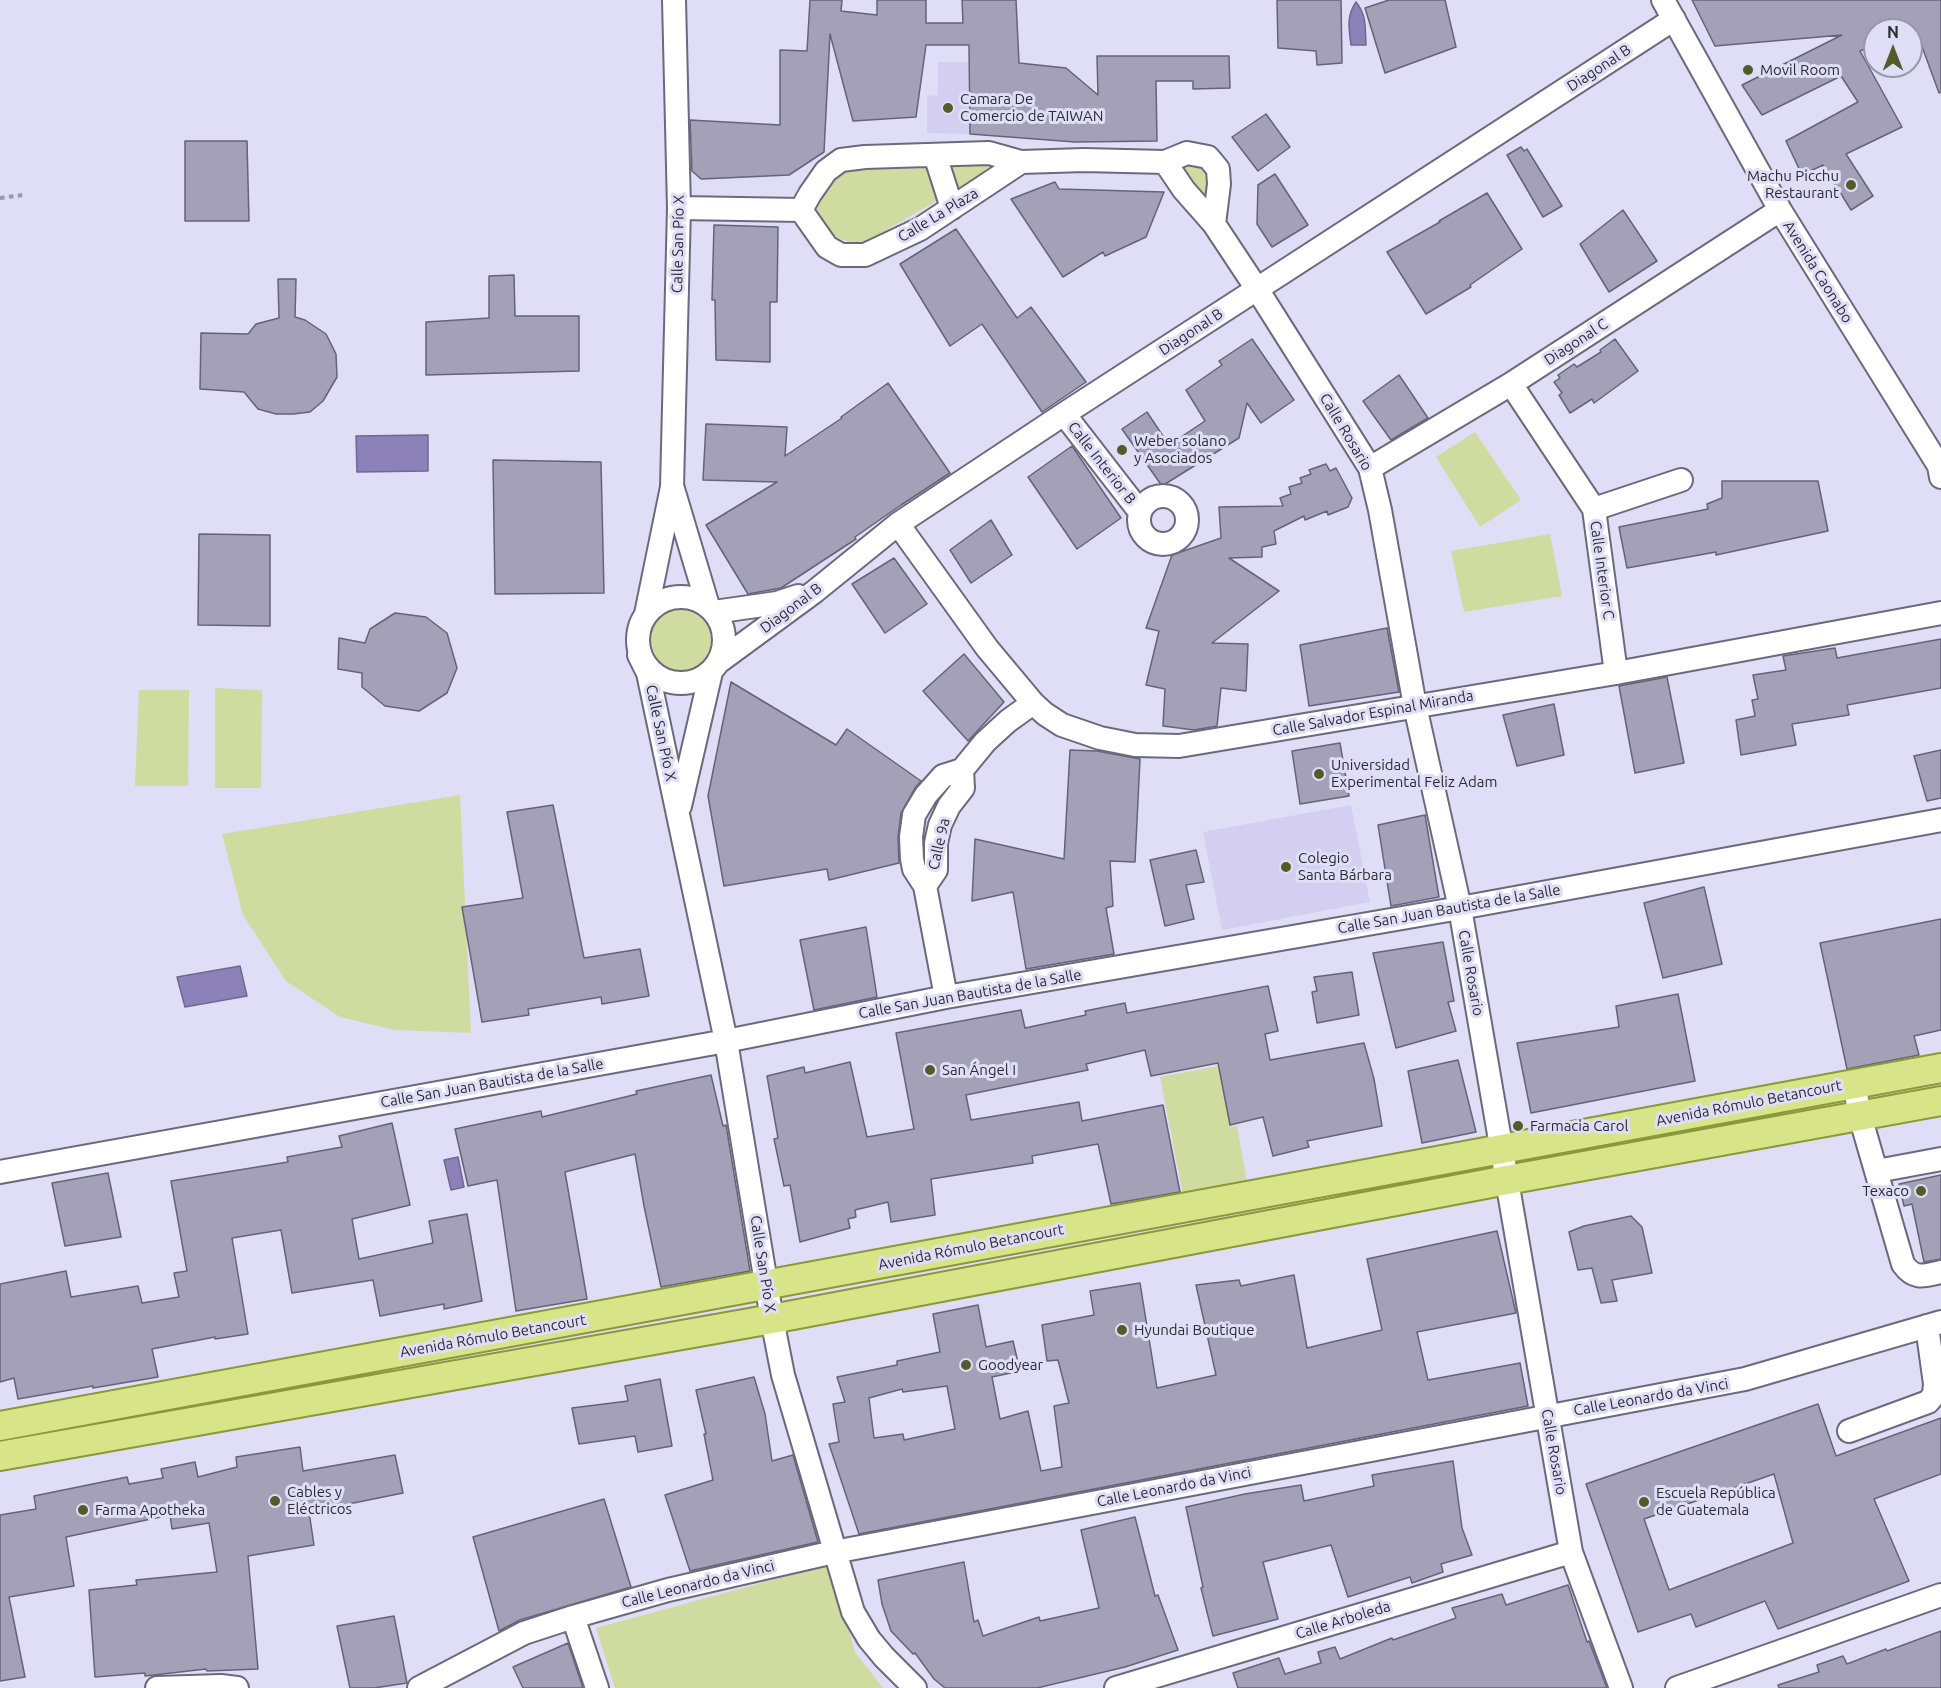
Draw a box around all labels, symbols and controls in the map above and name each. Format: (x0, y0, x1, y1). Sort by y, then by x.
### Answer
north arrow (1863, 18, 1923, 78)
text: N (1887, 23, 1899, 41)
street label: Diagonal B (1564, 41, 1634, 95)
place label: Movil Room (1760, 61, 1840, 79)
marker: Movil Room (1741, 63, 1755, 77)
place label: Camara De Comercio de TAIWAN (960, 90, 1103, 125)
marker: Camara De Comercio de TAIWAN (941, 101, 955, 115)
place label: Machu Picchu Restaurant (1747, 167, 1839, 202)
marker: Machu Picchu Restaurant (1844, 178, 1858, 192)
street label: Calle La Plaza (895, 184, 981, 246)
street label: Calle San Pío X (668, 195, 688, 293)
street label: Avenida Caonabo (1779, 218, 1857, 326)
street label: Diagonal B (1156, 305, 1226, 359)
street label: Diagonal C (1541, 315, 1611, 369)
street label: Calle Rosario (1316, 390, 1376, 474)
street label: Calle Interior B (1064, 418, 1140, 508)
place label: Weber solano y Asociados (1134, 432, 1226, 467)
marker: Weber solano y Asociados (1115, 443, 1129, 457)
street label: Calle Interior C (1586, 519, 1618, 621)
street label: Diagonal B (757, 579, 825, 637)
street label: Calle San Pío X (642, 683, 680, 783)
street label: Calle Salvador Espinal Miranda (1271, 686, 1475, 740)
place label: Universidad Experimental Feliz Adam (1331, 756, 1497, 791)
marker: Universidad Experimental Feliz Adam (1312, 767, 1326, 781)
street label: Calle 9a (924, 816, 954, 872)
place label: Colegio Santa Bárbara (1298, 849, 1392, 884)
marker: Colegio Santa Bárbara (1279, 860, 1293, 874)
street label: Calle San Juan Bautista de la Salle (1336, 881, 1562, 937)
street label: Calle Rosario (1455, 929, 1487, 1017)
street label: Calle San Juan Bautista de la Salle (857, 966, 1083, 1022)
street label: Calle San Juan Bautista de la Salle (379, 1055, 605, 1111)
place label: San Ángel I (942, 1061, 1016, 1079)
marker: San Ángel I (923, 1063, 937, 1077)
street label: Avenida Rómulo Betancourt (1655, 1076, 1843, 1130)
place label: Farmacia Carol (1530, 1117, 1628, 1135)
marker: Farmacia Carol (1511, 1119, 1525, 1133)
place label: Texaco (1862, 1182, 1909, 1200)
marker: Texaco (1914, 1184, 1928, 1198)
street label: Calle San Pío X (746, 1214, 780, 1314)
street label: Avenida Rómulo Betancourt (877, 1220, 1065, 1274)
street label: Avenida Rómulo Betancourt (398, 1311, 588, 1361)
place label: Hyundai Boutique (1134, 1321, 1254, 1339)
marker: Hyundai Boutique (1115, 1323, 1129, 1337)
place label: Goodyear (978, 1356, 1043, 1374)
marker: Goodyear (959, 1358, 973, 1372)
street label: Calle Leonardo da Vinci (1572, 1375, 1730, 1419)
street label: Calle Rosario (1538, 1408, 1570, 1496)
street label: Calle Leonardo da Vinci (1095, 1463, 1253, 1511)
place label: Cables y Eléctricos (287, 1483, 352, 1518)
place label: Escuela República de Guatemala (1656, 1484, 1776, 1519)
marker: Cables y Eléctricos (268, 1494, 282, 1508)
marker: Escuela República de Guatemala (1637, 1495, 1651, 1509)
place label: Farma Apotheka (95, 1501, 205, 1519)
marker: Farma Apotheka (76, 1503, 90, 1517)
street label: Calle Leonardo da Vinci (620, 1556, 776, 1612)
street label: Calle Arboleda (1293, 1597, 1393, 1643)

